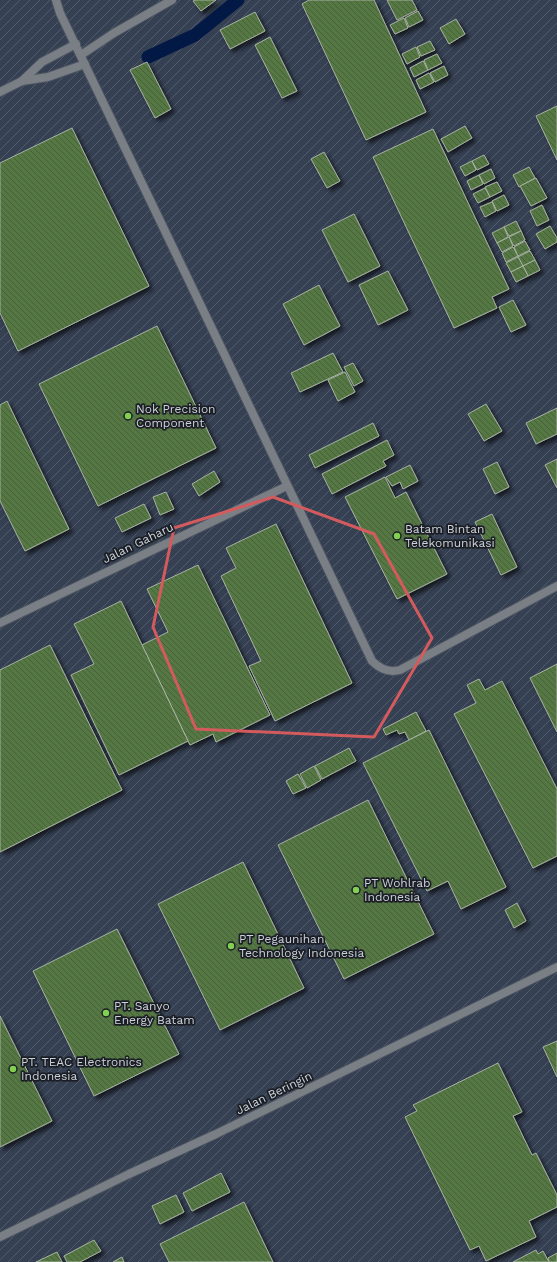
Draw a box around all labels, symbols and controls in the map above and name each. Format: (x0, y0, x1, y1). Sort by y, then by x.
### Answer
place label: Nok Precision Component (136, 402, 216, 430)
marker: Nok Precision Component (123, 411, 133, 421)
street label: Jalan Gaharu (100, 520, 176, 566)
place label: Batam Bintan Telekomunikasi (405, 522, 495, 550)
marker: Batam Bintan Telekomunikasi (392, 531, 402, 541)
place label: PT Wohlrab Indonesia (364, 876, 431, 904)
marker: PT Wohlrab Indonesia (351, 885, 361, 895)
place label: PT Pegaunihan Technology Indonesia (239, 932, 364, 960)
marker: PT Pegaunihan Technology Indonesia (226, 941, 236, 951)
place label: PT. Sanyo Energy Batam (114, 999, 195, 1027)
marker: PT. Sanyo Energy Batam (101, 1008, 111, 1018)
place label: PT. TEAC Electronics Indonesia (21, 1055, 142, 1083)
marker: PT. TEAC Electronics Indonesia (8, 1064, 18, 1074)
street label: Jalan Beringin (234, 1069, 314, 1117)

